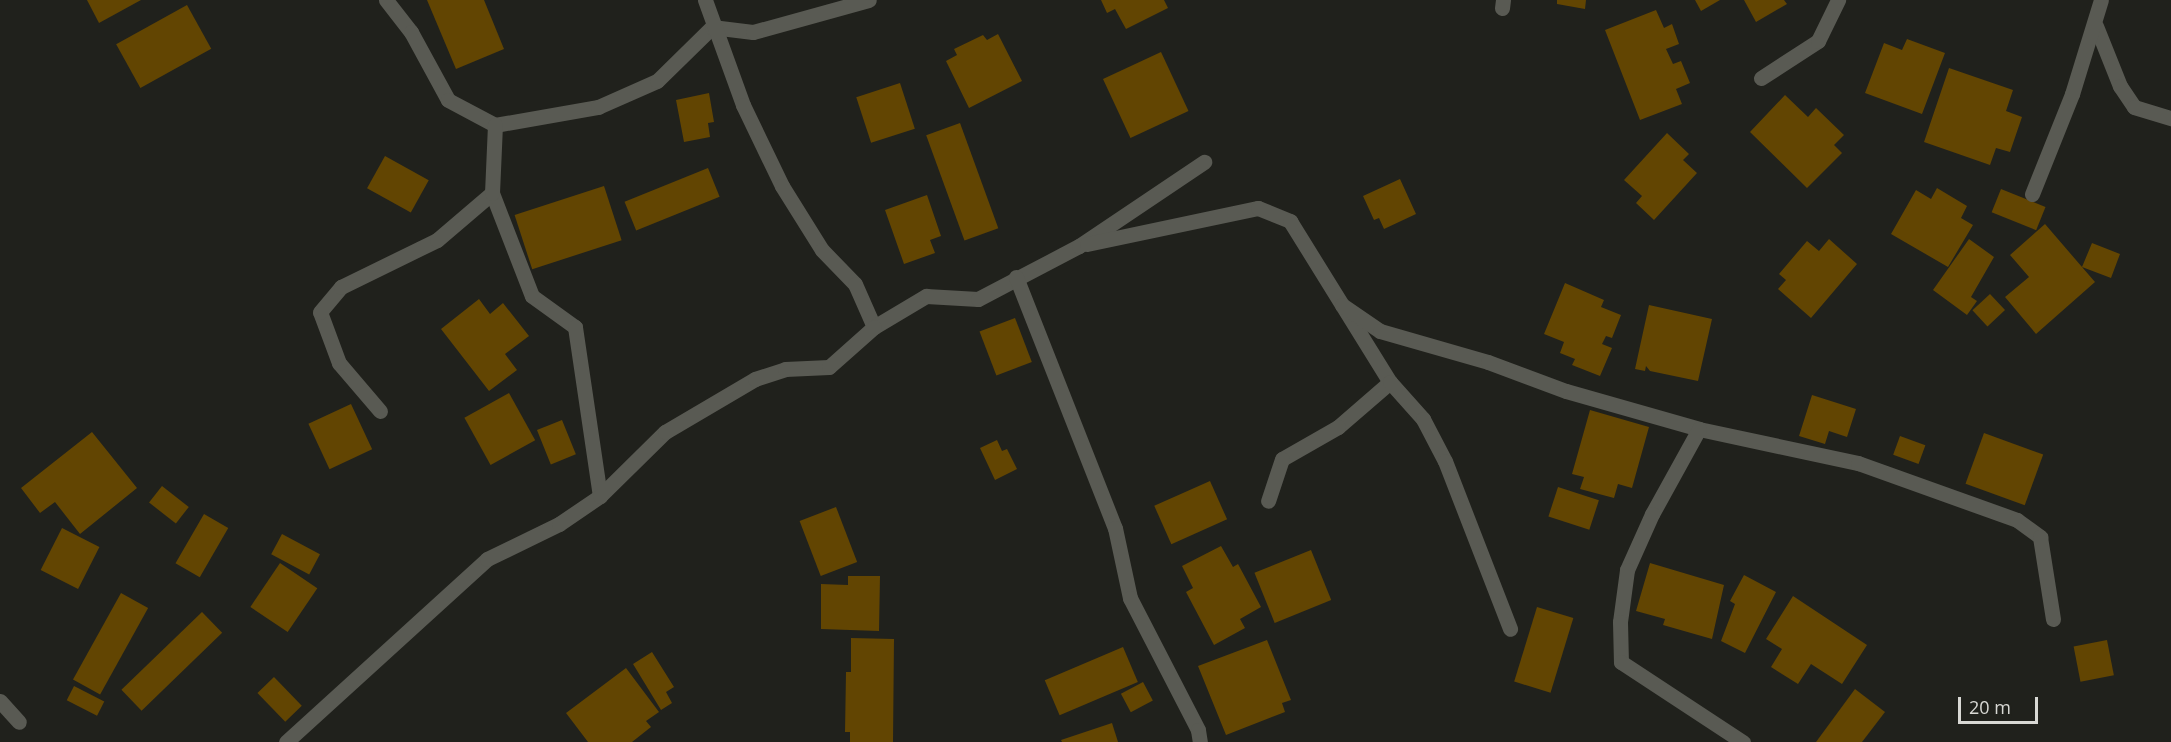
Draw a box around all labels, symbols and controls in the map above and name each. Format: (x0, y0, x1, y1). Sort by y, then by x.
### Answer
scale bar (1961, 685, 2040, 723)
text: 20 m (1969, 695, 2011, 719)

